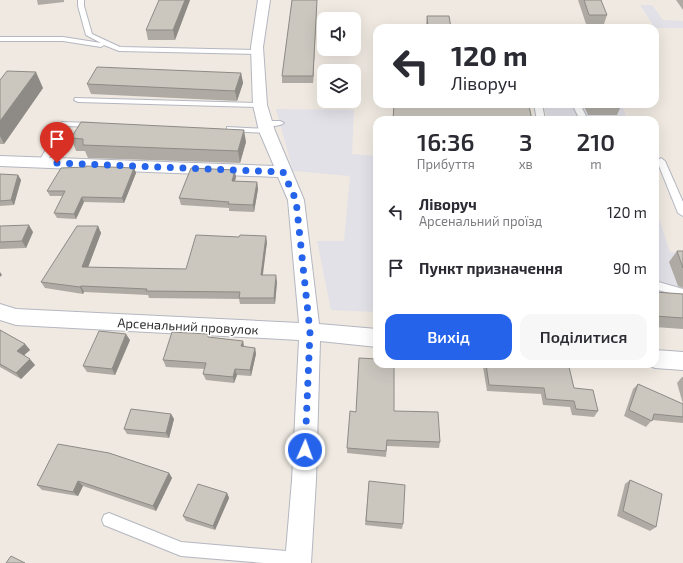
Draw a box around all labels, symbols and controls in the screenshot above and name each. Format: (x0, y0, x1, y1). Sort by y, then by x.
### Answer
map controls (317, 12, 361, 108)
button: sound (317, 12, 361, 56)
text: 120 m (451, 38, 528, 72)
icon: left (385, 40, 437, 92)
button: layers (317, 64, 361, 108)
text: Ліворуч (451, 72, 517, 94)
pin (40, 122, 74, 163)
text: 16:36 (417, 127, 475, 156)
text: 3 (519, 127, 532, 156)
text: 210 (577, 127, 615, 156)
icon: arrive (46, 128, 68, 150)
text: Прибуття (417, 156, 475, 172)
text: хв (519, 156, 533, 172)
text: m (590, 156, 602, 172)
text: Ліворуч (419, 195, 477, 213)
icon: left (385, 201, 407, 223)
text: 120 m (607, 203, 647, 221)
text: Арсенальний проїзд (419, 213, 542, 229)
icon: arrive (385, 257, 407, 279)
text: Пункт призначення (419, 259, 563, 277)
text: 90 m (613, 259, 647, 277)
street label: Арсенальний провулок (117, 314, 259, 338)
button: Вихід (385, 314, 512, 360)
button: Поділитися (520, 314, 647, 360)
position arrow (284, 429, 326, 471)

